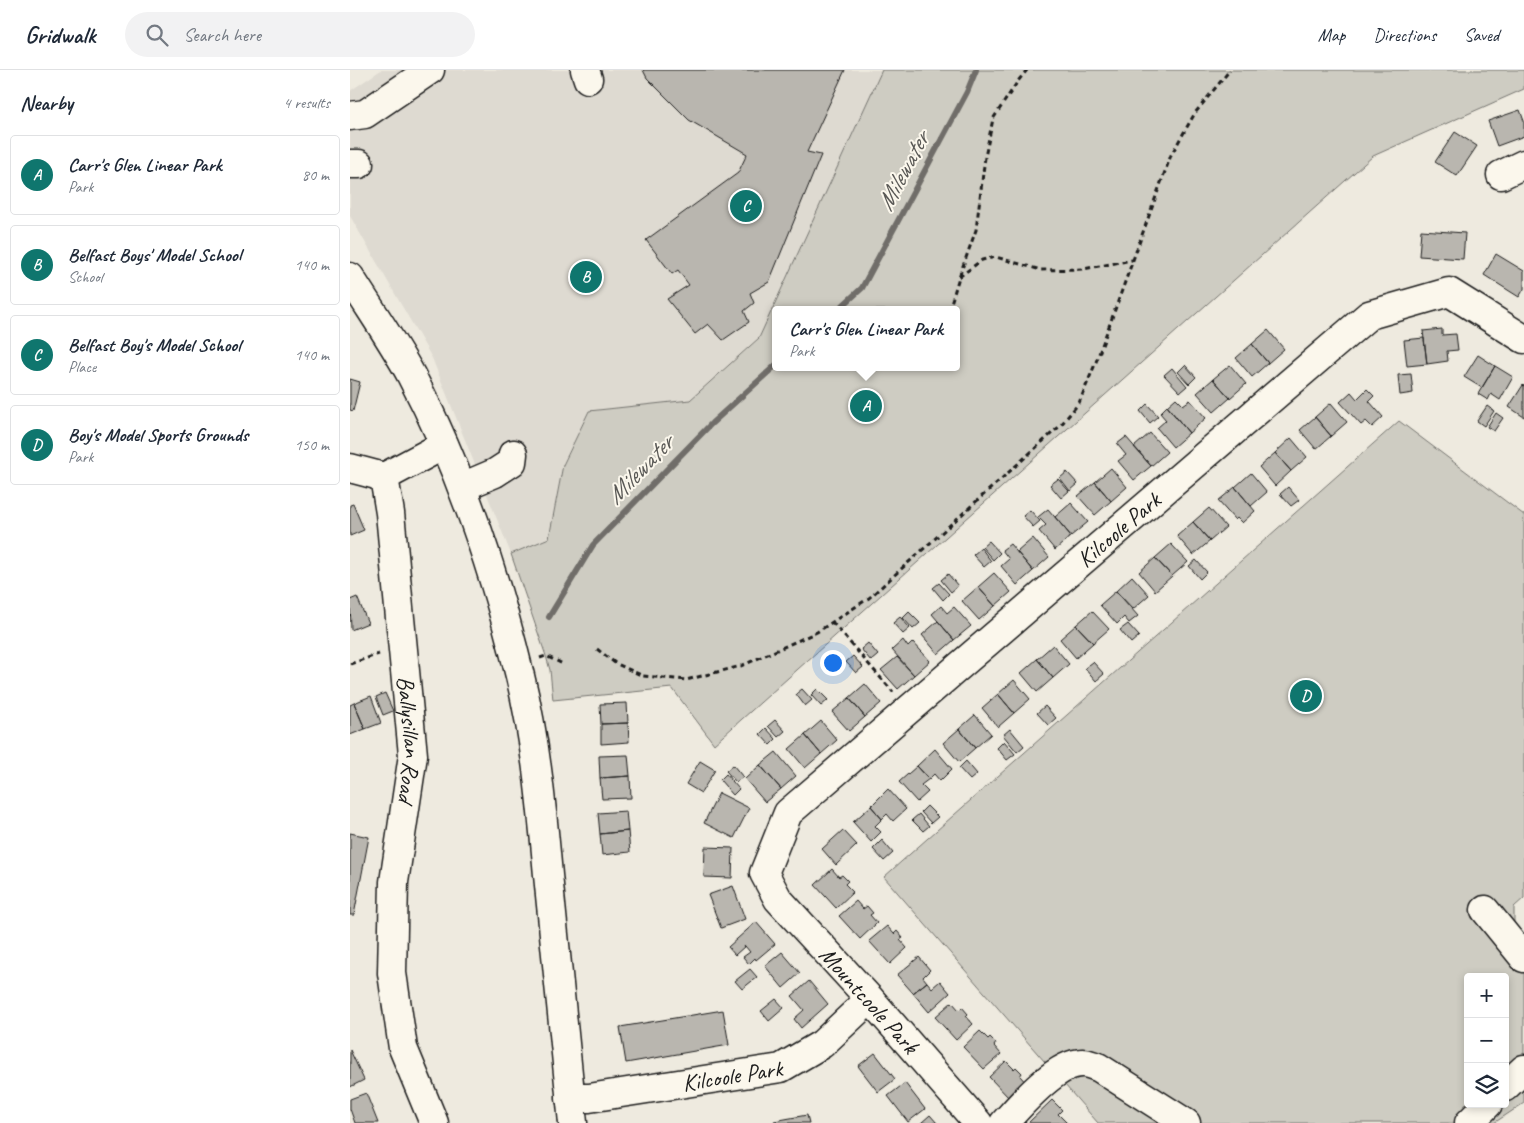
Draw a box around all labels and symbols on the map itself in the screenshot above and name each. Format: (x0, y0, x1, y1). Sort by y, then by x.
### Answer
water label: Milewater (869, 123, 939, 216)
pin: C (730, 187, 762, 225)
pin: B (570, 258, 602, 296)
pin: A (850, 387, 882, 425)
water label: Milewater (599, 425, 684, 511)
street label: Kilcoole Park (1071, 484, 1168, 574)
your location (820, 650, 846, 676)
street label: Ballysillan Road (391, 675, 428, 808)
pin: D (1290, 677, 1322, 715)
street label: Mountcoole Park (813, 940, 927, 1062)
street label: Kilcoole Park (680, 1053, 787, 1098)

